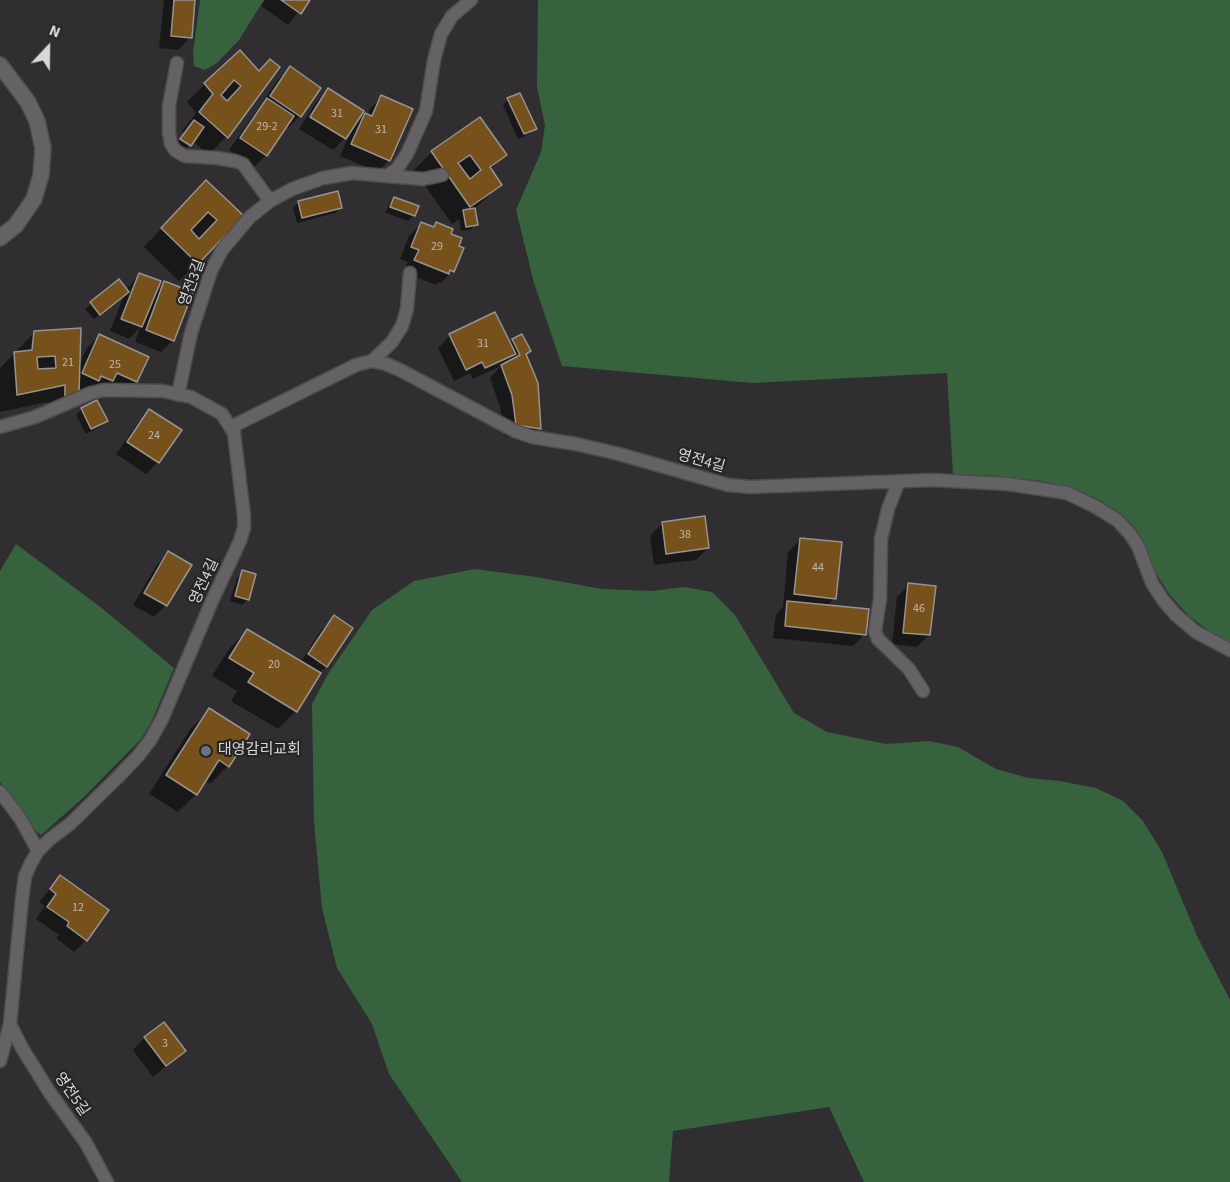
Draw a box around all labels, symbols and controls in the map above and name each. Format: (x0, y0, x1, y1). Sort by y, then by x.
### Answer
north arrow (18, 18, 78, 78)
text: N (46, 19, 64, 43)
house number: 31 (331, 107, 343, 121)
house number: 29-2 (256, 120, 278, 134)
house number: 31 (375, 123, 387, 137)
house number: 29 (431, 240, 443, 254)
street label: 영전3길 (176, 257, 210, 309)
house number: 31 (477, 337, 489, 351)
house number: 21 (62, 356, 74, 370)
house number: 25 (109, 358, 121, 372)
house number: 24 (148, 429, 160, 443)
street label: 영전4길 (675, 447, 727, 477)
house number: 38 (679, 528, 691, 542)
street label: 영전4길 (187, 556, 223, 608)
house number: 44 (812, 561, 824, 575)
house number: 46 (913, 602, 925, 616)
house number: 20 (268, 658, 280, 672)
place label: 대영감리교회 (218, 742, 301, 760)
marker: 대영감리교회 (199, 744, 213, 758)
house number: 12 (72, 901, 84, 915)
house number: 3 (162, 1037, 168, 1051)
street label: 영전5길 (50, 1070, 92, 1120)

